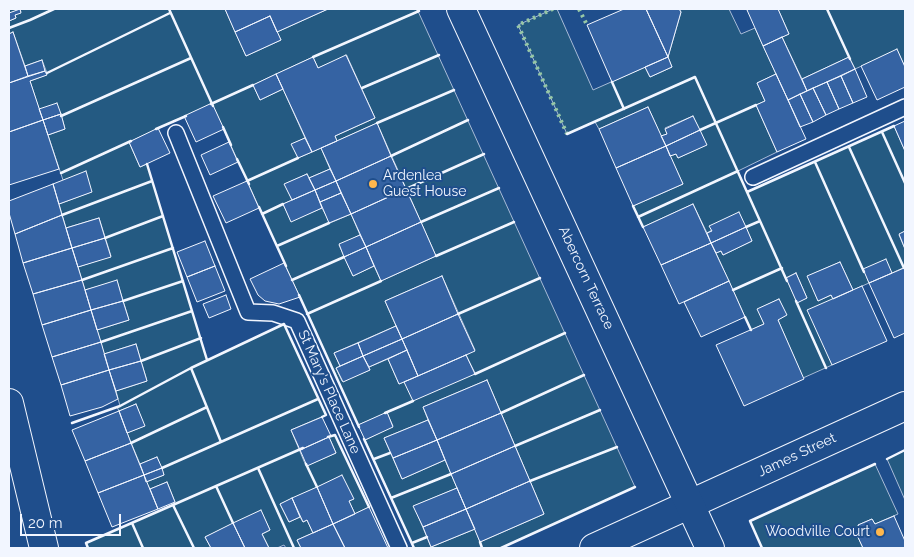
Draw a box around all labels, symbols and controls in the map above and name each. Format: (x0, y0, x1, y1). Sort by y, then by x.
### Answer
place label: Ardenlea Guest House (383, 168, 466, 200)
marker: Ardenlea Guest House (367, 178, 379, 190)
street label: Abercorn Terrace (555, 224, 617, 332)
street label: St Mary's Place Lane (294, 328, 364, 456)
street label: James Street (755, 430, 839, 480)
scale bar (22, 504, 124, 536)
text: 20 m (28, 514, 63, 532)
place label: Woodville Court (765, 524, 870, 540)
marker: Woodville Court (874, 526, 886, 538)

